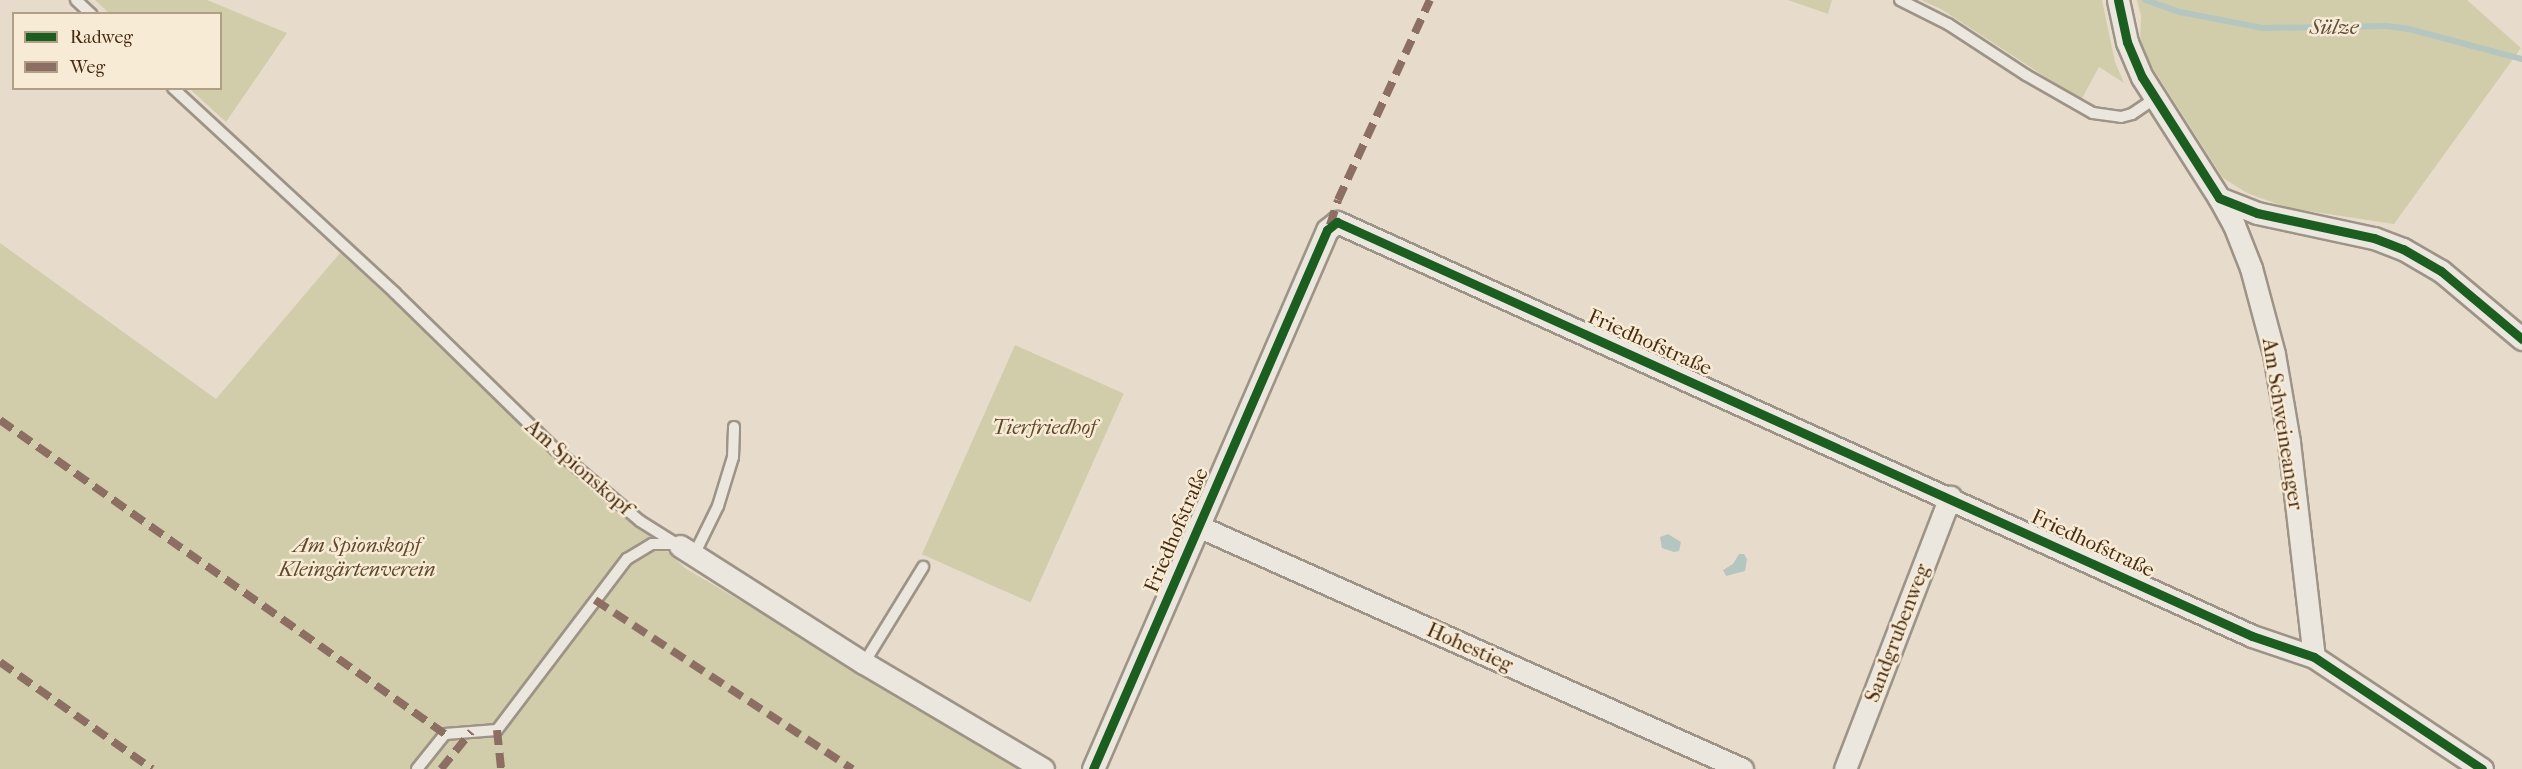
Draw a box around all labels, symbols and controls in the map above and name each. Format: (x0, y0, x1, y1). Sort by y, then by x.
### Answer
legend (12, 12, 222, 90)
water label: Sülze (2309, 15, 2359, 41)
text: Radweg (70, 27, 133, 48)
text: Weg (70, 57, 105, 78)
street label: Friedhofstraße (1584, 303, 1716, 381)
street label: Am Schweineanger (2257, 336, 2309, 512)
street label: Am Spionskopf (520, 414, 638, 520)
park label: Tierfriedhof (992, 414, 1096, 440)
street label: Friedhofstraße (1138, 464, 1214, 596)
street label: Friedhofstraße (2027, 503, 2159, 583)
park label: Am Spionskopf Kleingärtenverein (278, 532, 436, 582)
street label: Sandgrubenweg (1859, 560, 1935, 706)
street label: Hohestieg (1423, 617, 1517, 677)

